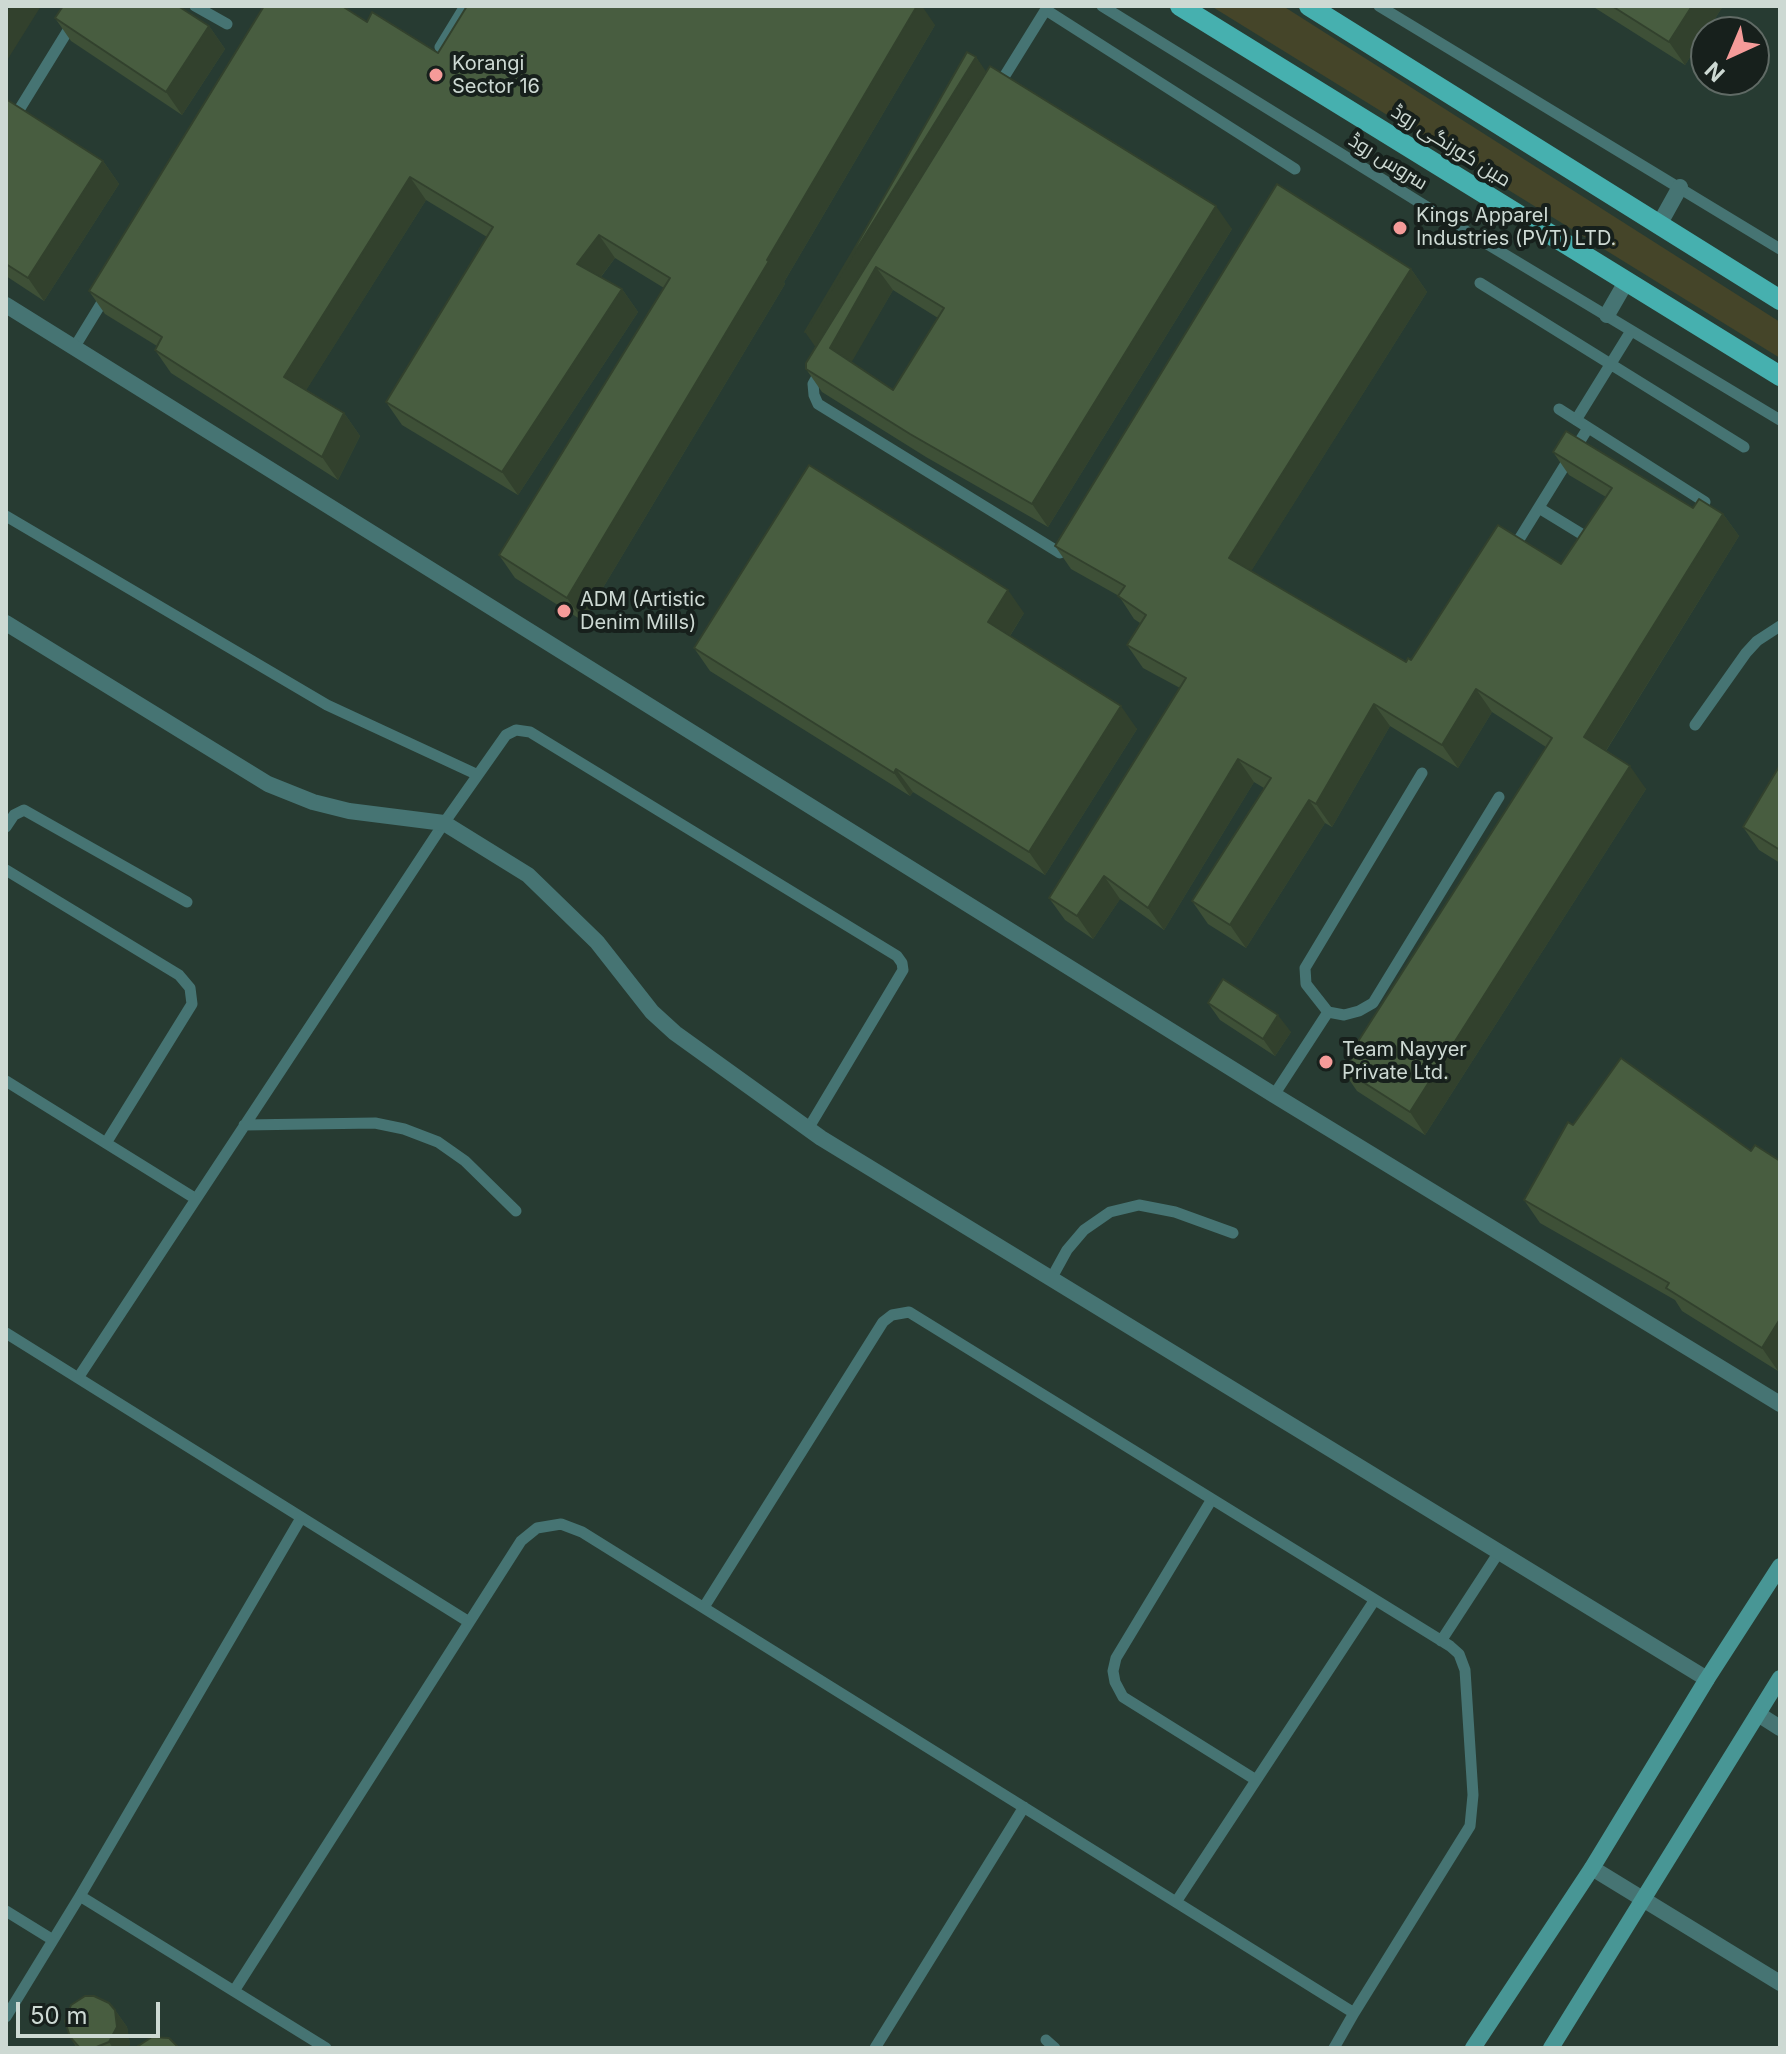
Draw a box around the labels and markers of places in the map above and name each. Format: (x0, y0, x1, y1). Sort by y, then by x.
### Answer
place label: Korangi Sector 16 (452, 52, 540, 99)
marker: Korangi Sector 16 (427, 66, 445, 84)
place label: Kings Apparel Industries (PVT) LTD. (1416, 204, 1616, 251)
marker: Kings Apparel Industries (PVT) LTD. (1391, 219, 1409, 237)
place label: ADM (Artistic Denim Mills) (580, 588, 706, 635)
marker: ADM (Artistic Denim Mills) (555, 602, 573, 620)
place label: Team Nayyer Private Ltd. (1342, 1038, 1467, 1085)
marker: Team Nayyer Private Ltd. (1317, 1053, 1335, 1071)

